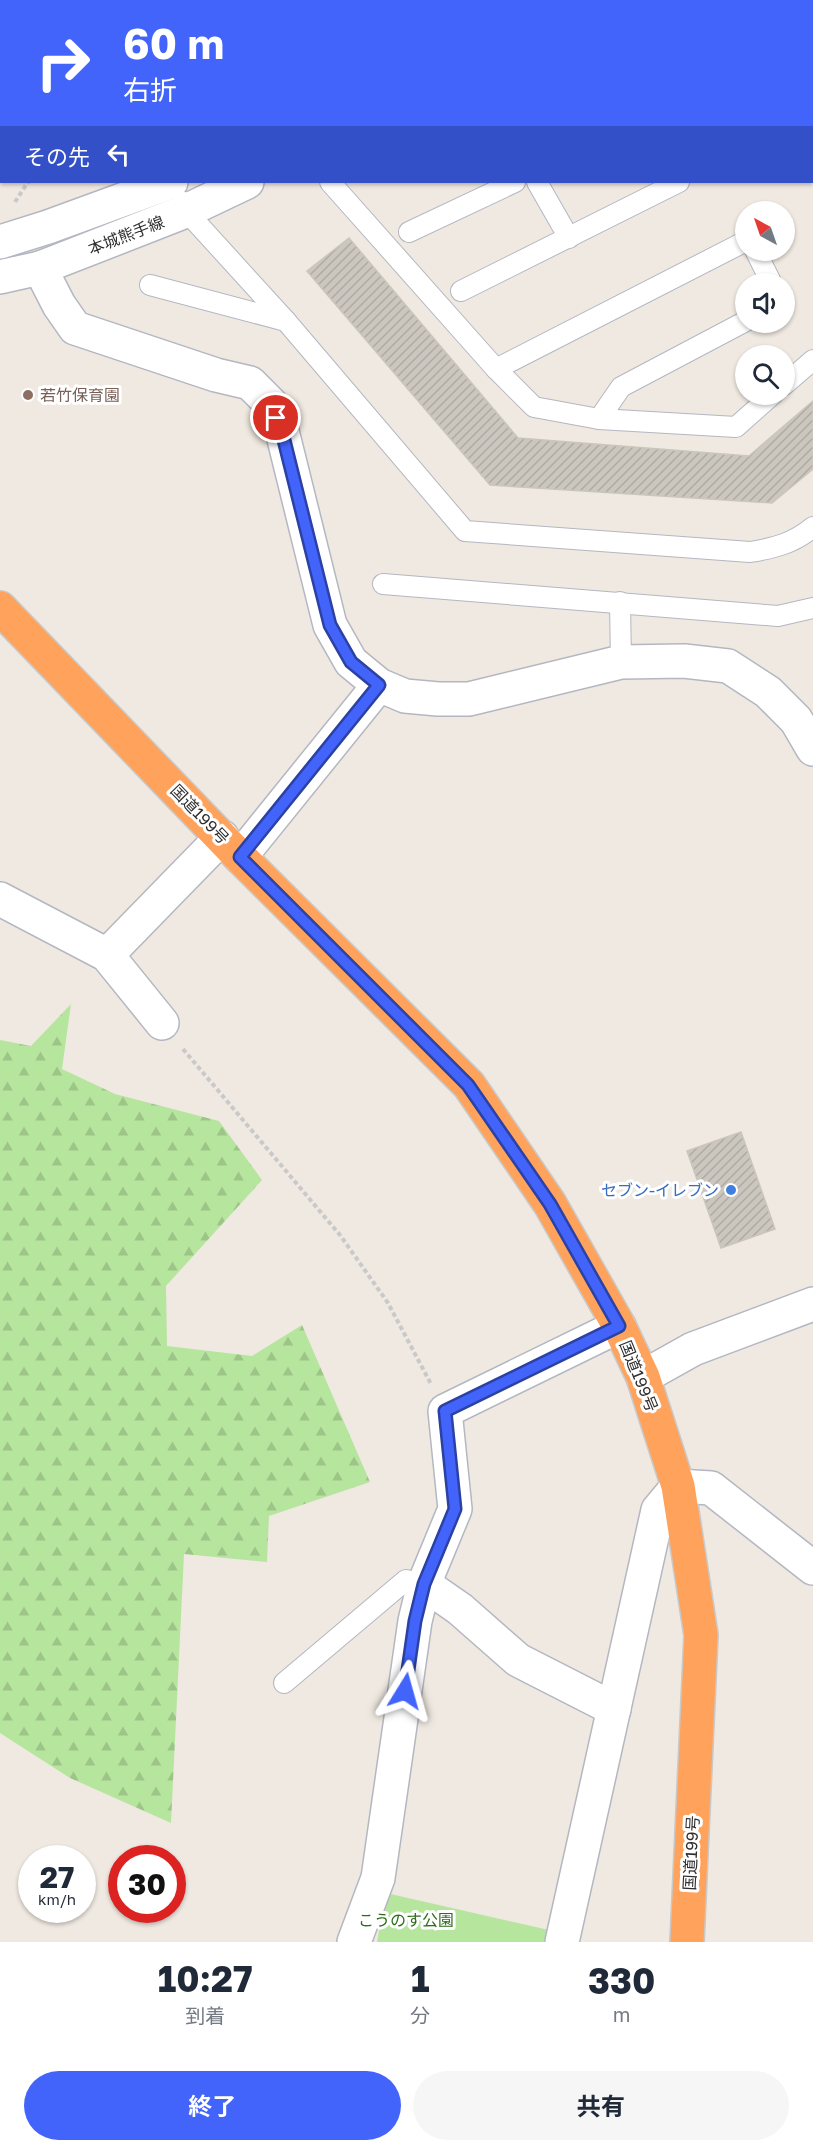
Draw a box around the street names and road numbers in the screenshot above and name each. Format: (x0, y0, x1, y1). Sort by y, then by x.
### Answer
street label: 本城熊手線 (85, 211, 167, 259)
street label: 国道199号 (167, 780, 233, 848)
street label: 国道199号 (616, 1337, 662, 1415)
street label: 国道199号 (679, 1815, 703, 1891)

